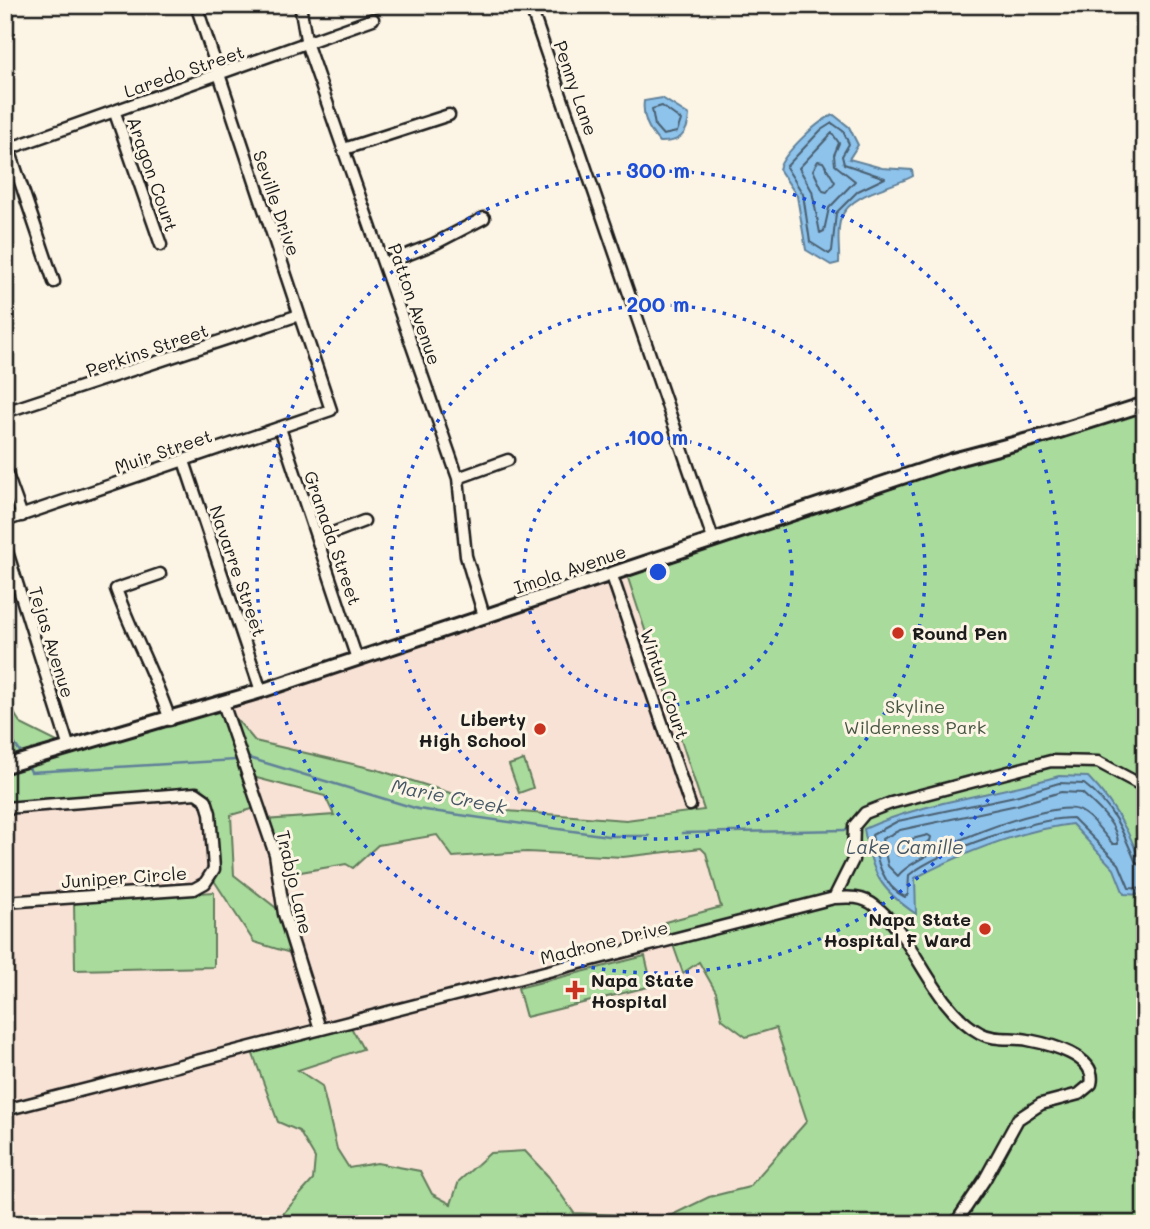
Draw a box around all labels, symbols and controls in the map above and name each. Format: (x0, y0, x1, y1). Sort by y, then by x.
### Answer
street label: Penny Lane (549, 37, 603, 139)
street label: Laredo Street (121, 39, 247, 103)
street label: Aragon Court (122, 113, 184, 235)
street label: Seville Drive (248, 147, 306, 259)
text: 300 m (626, 156, 690, 183)
street label: Patton Avenue (383, 240, 447, 368)
text: 200 m (627, 290, 689, 317)
street label: Perkins Street (83, 318, 211, 382)
street label: Muir Street (111, 423, 215, 479)
text: 100 m (628, 423, 688, 450)
street label: Granada Street (299, 468, 367, 608)
street label: Navarre Street (204, 502, 272, 640)
street label: Imola Avenue (511, 539, 629, 599)
centre of rings (646, 560, 670, 584)
street label: Tejas Avenue (24, 583, 80, 701)
place label: Round Pen (912, 621, 1007, 645)
marker: Round Pen (890, 625, 906, 641)
street label: Wintun Court (635, 626, 695, 742)
park label: Skyline Wilderness Park (844, 694, 986, 739)
place label: Liberty High School (419, 707, 526, 752)
marker: Liberty High School (532, 721, 548, 737)
water label: Marie Creek (389, 773, 510, 820)
street label: Trabjo Lane (271, 828, 319, 936)
water label: Lake Camille (846, 834, 964, 859)
street label: Juniper Circle (60, 861, 188, 893)
place label: Napa State Hospital F Ward (824, 907, 971, 952)
street label: Madrone Drive (537, 914, 671, 970)
marker: Napa State Hospital F Ward (977, 921, 993, 937)
place label: Napa State Hospital (591, 968, 694, 1013)
marker: Napa State Hospital (565, 980, 585, 1000)

